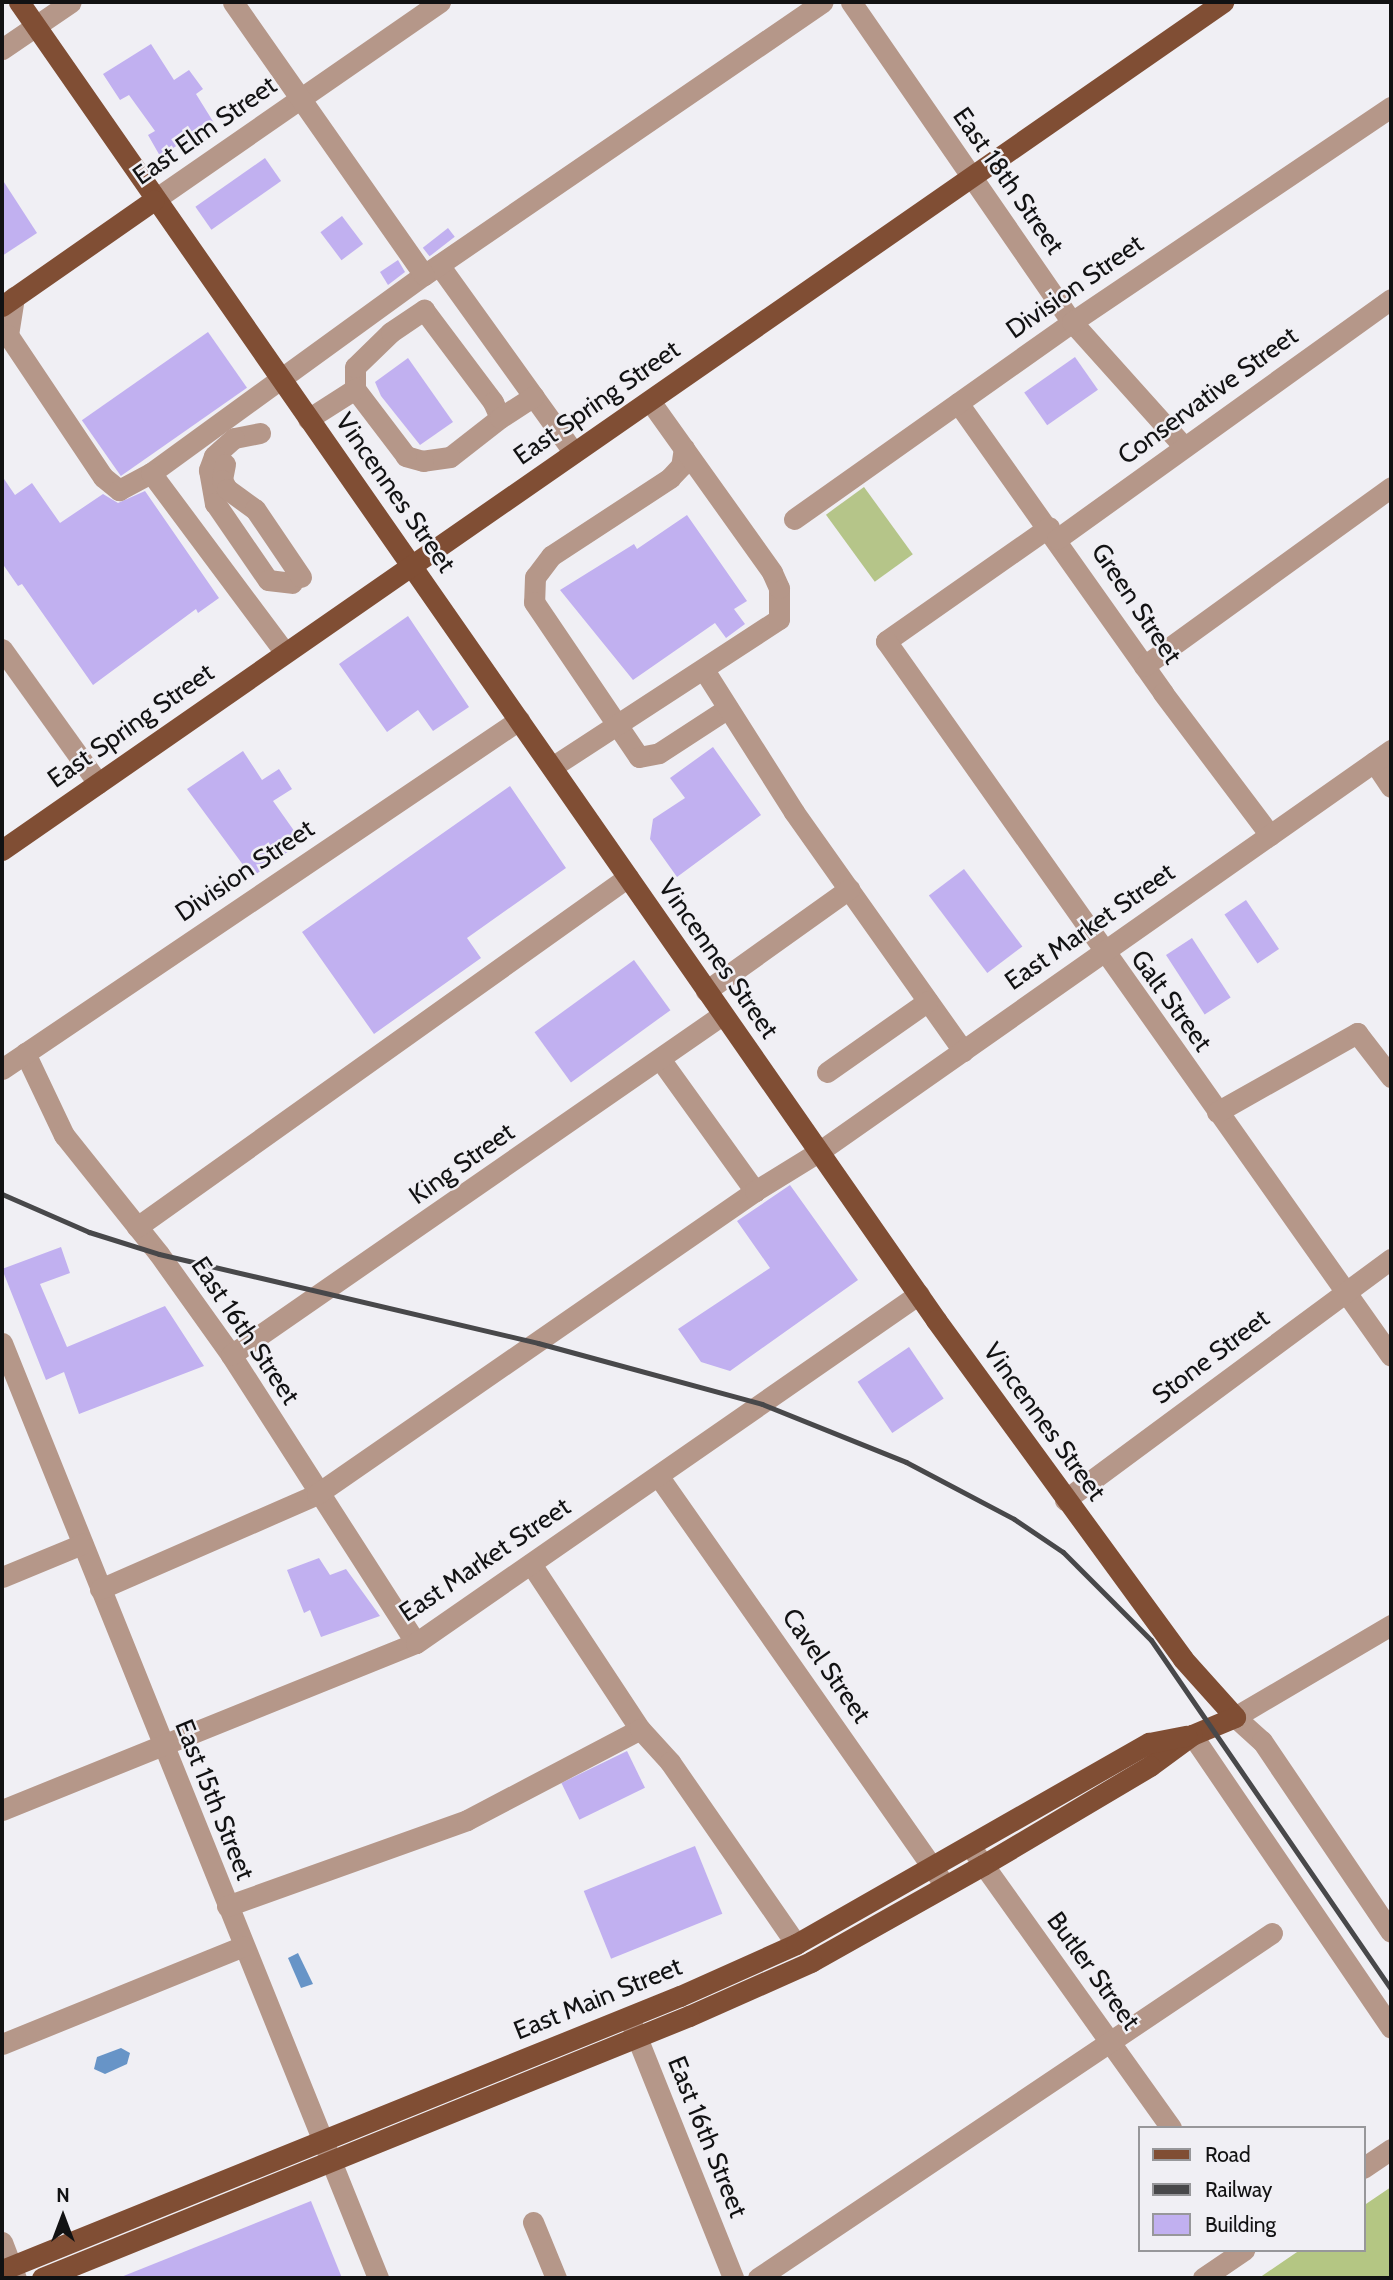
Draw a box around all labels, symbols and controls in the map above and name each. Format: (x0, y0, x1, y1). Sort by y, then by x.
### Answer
street label: East Elm Street (127, 70, 283, 192)
street label: East 18th Street (946, 102, 1070, 260)
street label: Division Street (1000, 228, 1150, 346)
street label: Conservative Street (1112, 320, 1304, 472)
street label: East Spring Street (508, 334, 686, 472)
street label: Vincennes Street (328, 407, 462, 579)
street label: Green Street (1084, 538, 1188, 670)
street label: East Spring Street (42, 657, 220, 795)
street label: Division Street (170, 813, 320, 929)
street label: East Market Street (999, 857, 1181, 997)
street label: Vincennes Street (651, 873, 785, 1045)
street label: Galt Street (1124, 944, 1218, 1058)
street label: King Street (403, 1117, 521, 1211)
street label: East 16th Street (184, 1251, 306, 1411)
street label: Stone Street (1146, 1303, 1276, 1411)
street label: Vincennes Street (976, 1337, 1112, 1507)
street label: East Market Street (393, 1491, 577, 1629)
street label: Cavel Street (775, 1603, 877, 1729)
street label: East 15th Street (168, 1715, 260, 1885)
street label: Butler Street (1040, 1906, 1146, 2036)
street label: East Main Street (509, 1951, 687, 2047)
street label: East 16th Street (661, 2052, 753, 2222)
legend (1138, 2126, 1365, 2252)
text: Road (1205, 2142, 1251, 2167)
text: Railway (1205, 2177, 1272, 2202)
north arrow (28, 2182, 98, 2252)
text: N (56, 2184, 70, 2207)
text: Building (1205, 2212, 1276, 2237)

